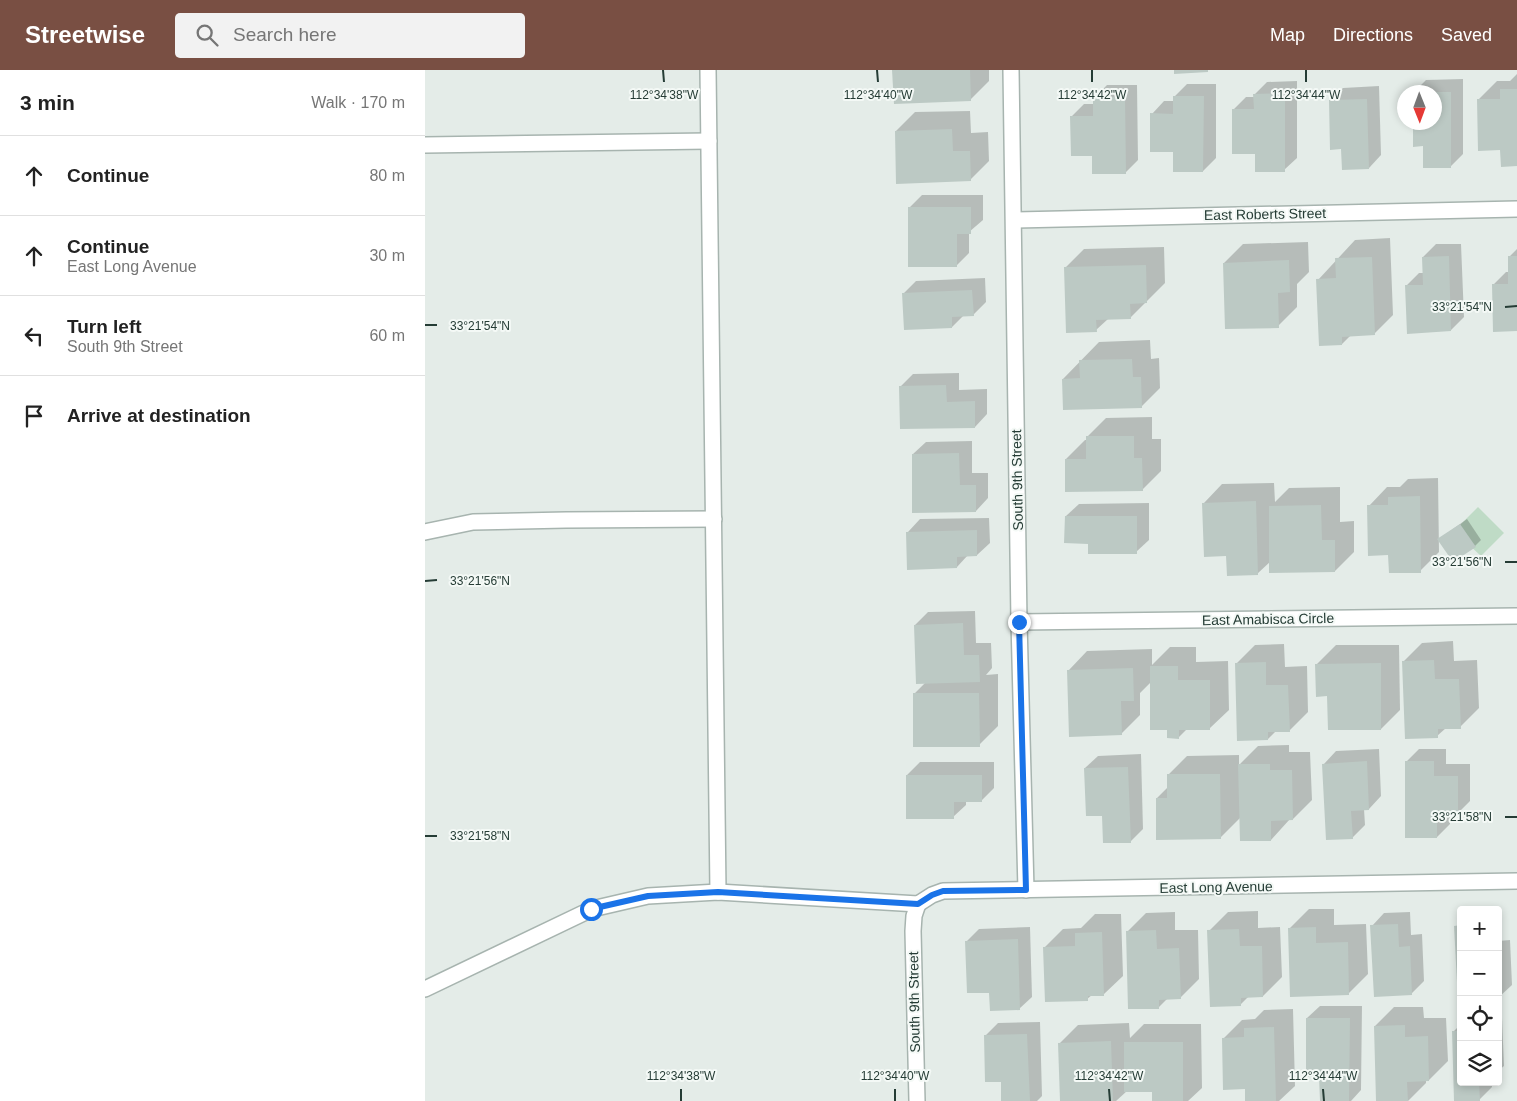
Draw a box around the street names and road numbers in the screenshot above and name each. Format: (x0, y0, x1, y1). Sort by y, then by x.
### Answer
street label: East Roberts Street (1204, 205, 1326, 223)
street label: South 9th Street (1008, 429, 1026, 531)
street label: East Amabisca Circle (1202, 610, 1334, 628)
street label: East Long Avenue (1159, 878, 1273, 896)
street label: South 9th Street (905, 951, 923, 1053)

